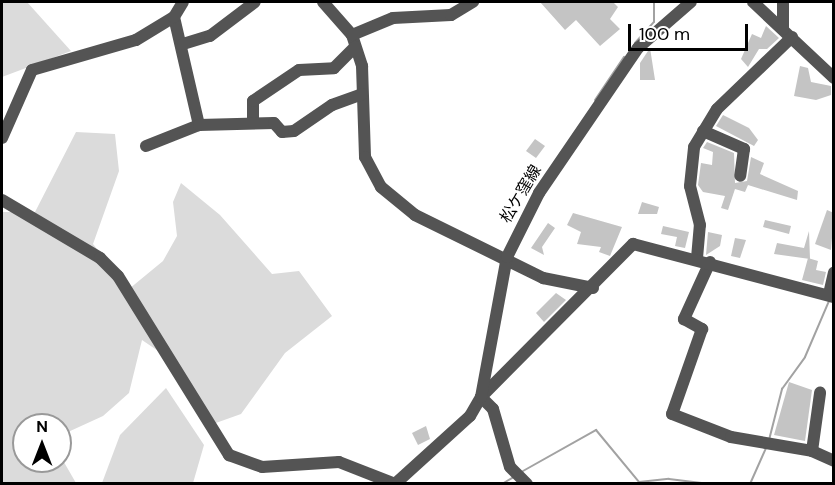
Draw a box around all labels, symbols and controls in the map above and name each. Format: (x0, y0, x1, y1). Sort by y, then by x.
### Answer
scale bar (631, 12, 751, 50)
text: 100 m (639, 22, 690, 46)
street label: 松ケ窪線 (496, 162, 546, 226)
north arrow (12, 413, 72, 473)
text: N (36, 416, 48, 437)

